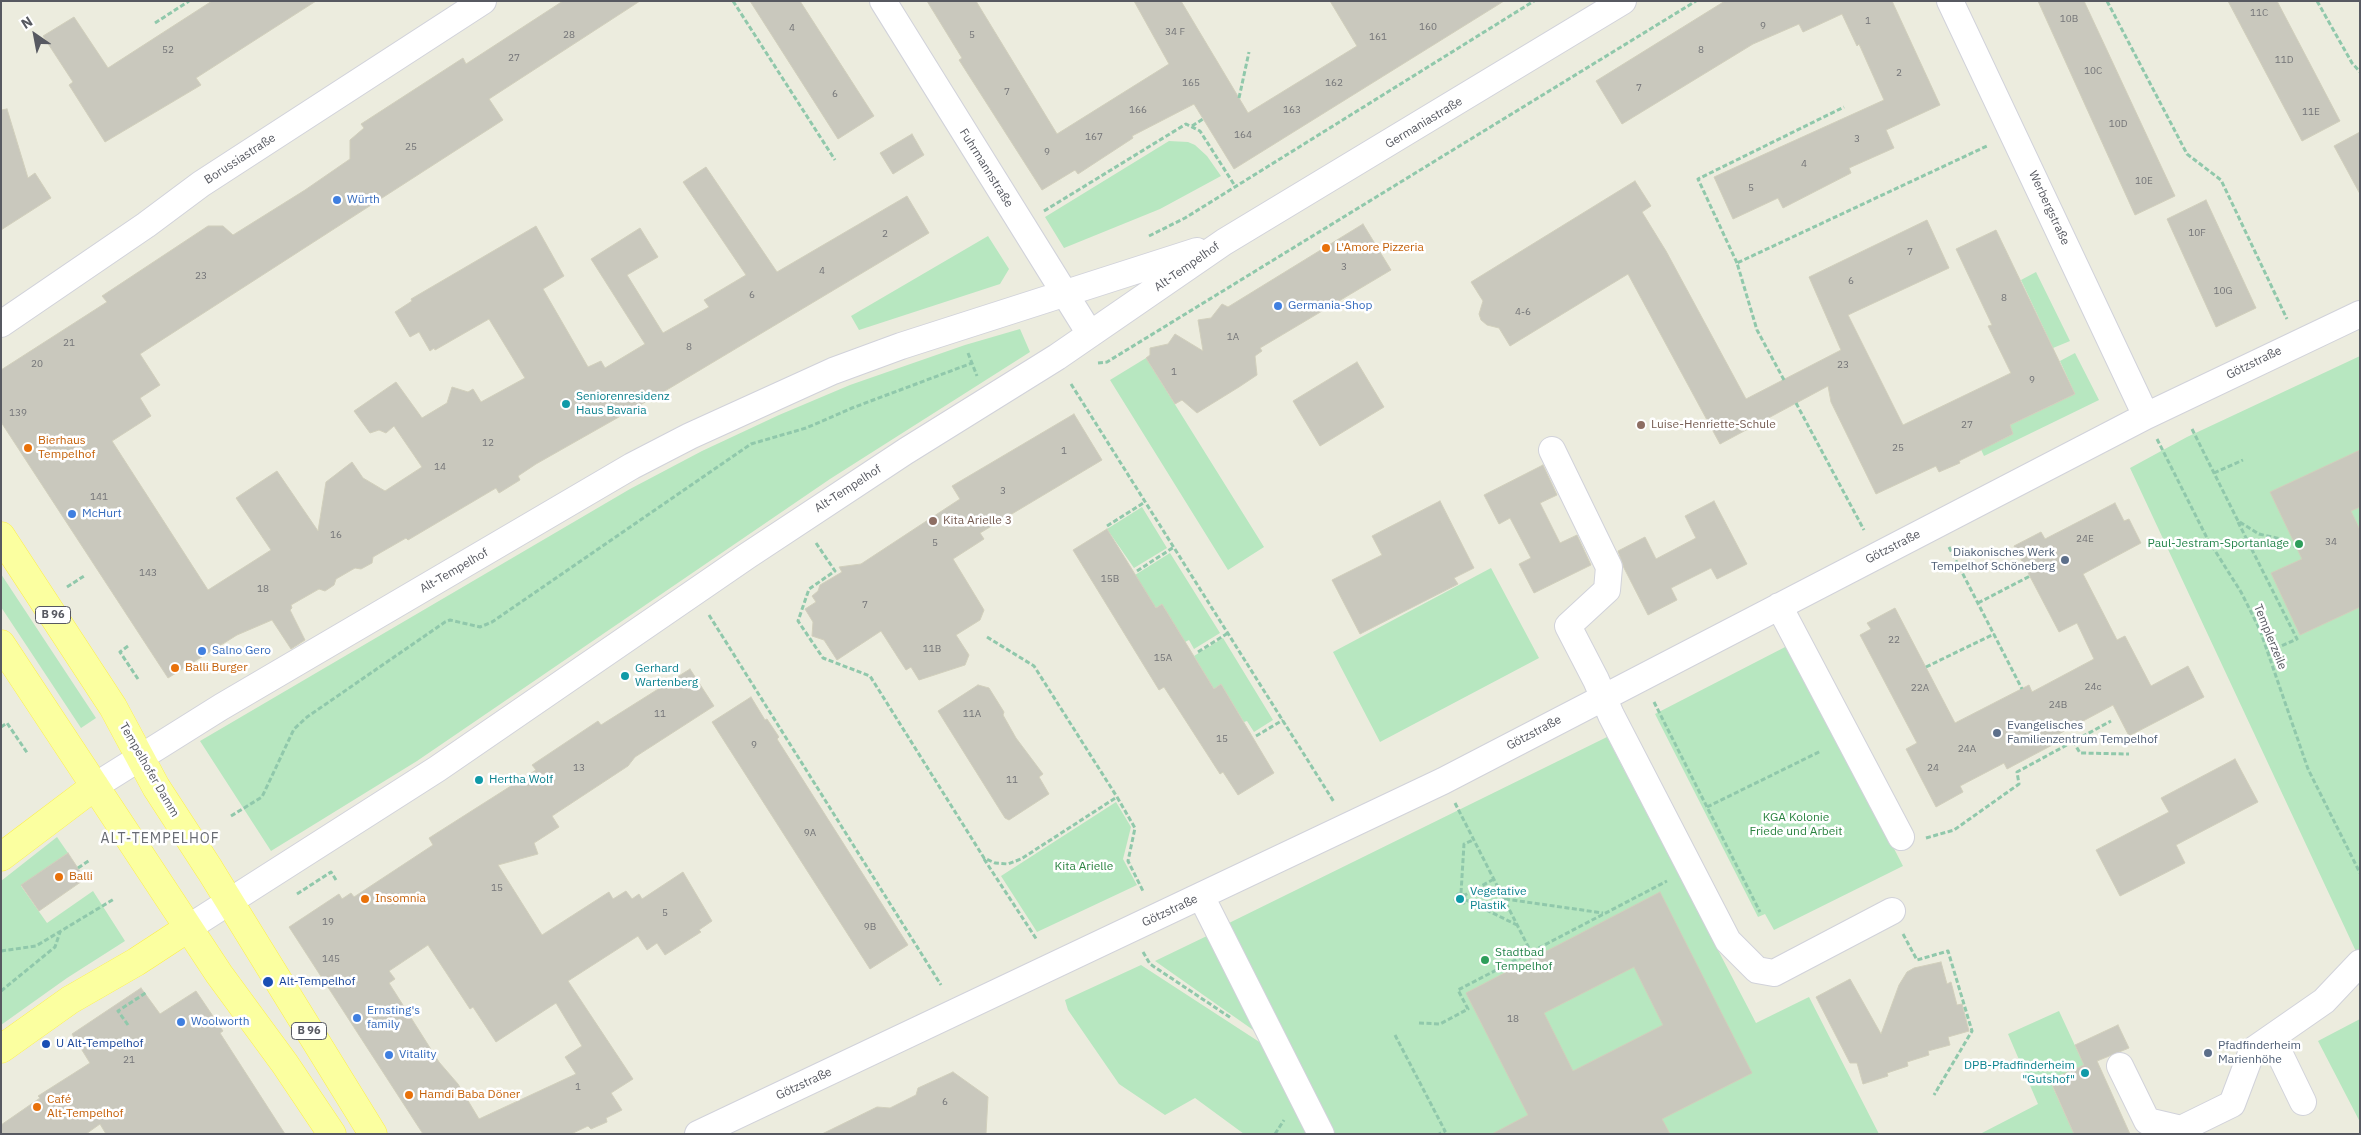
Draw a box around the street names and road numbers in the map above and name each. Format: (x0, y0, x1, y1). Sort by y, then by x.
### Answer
street label: Germaniastraße (1383, 94, 1465, 152)
street label: Fuhrmannstraße (956, 126, 1016, 210)
street label: Borussiastraße (202, 131, 278, 187)
street label: Werbergstraße (2025, 168, 2073, 248)
street label: Alt-Tempelhof (1152, 239, 1222, 295)
street label: Götzstraße (2224, 343, 2284, 383)
street label: Alt-Tempelhof (812, 462, 884, 516)
street label: Götzstraße (1863, 527, 1923, 567)
street label: Alt-Tempelhof (417, 546, 491, 596)
street label: Templerzeile (2250, 602, 2290, 672)
road number: B 96 (36, 606, 70, 624)
street label: Götzstraße (1504, 713, 1564, 753)
street label: Tempelhofer Damm (116, 720, 182, 820)
street label: Götzstraße (1140, 892, 1200, 930)
road number: B 96 (292, 1022, 326, 1040)
street label: Götzstraße (774, 1065, 834, 1103)

